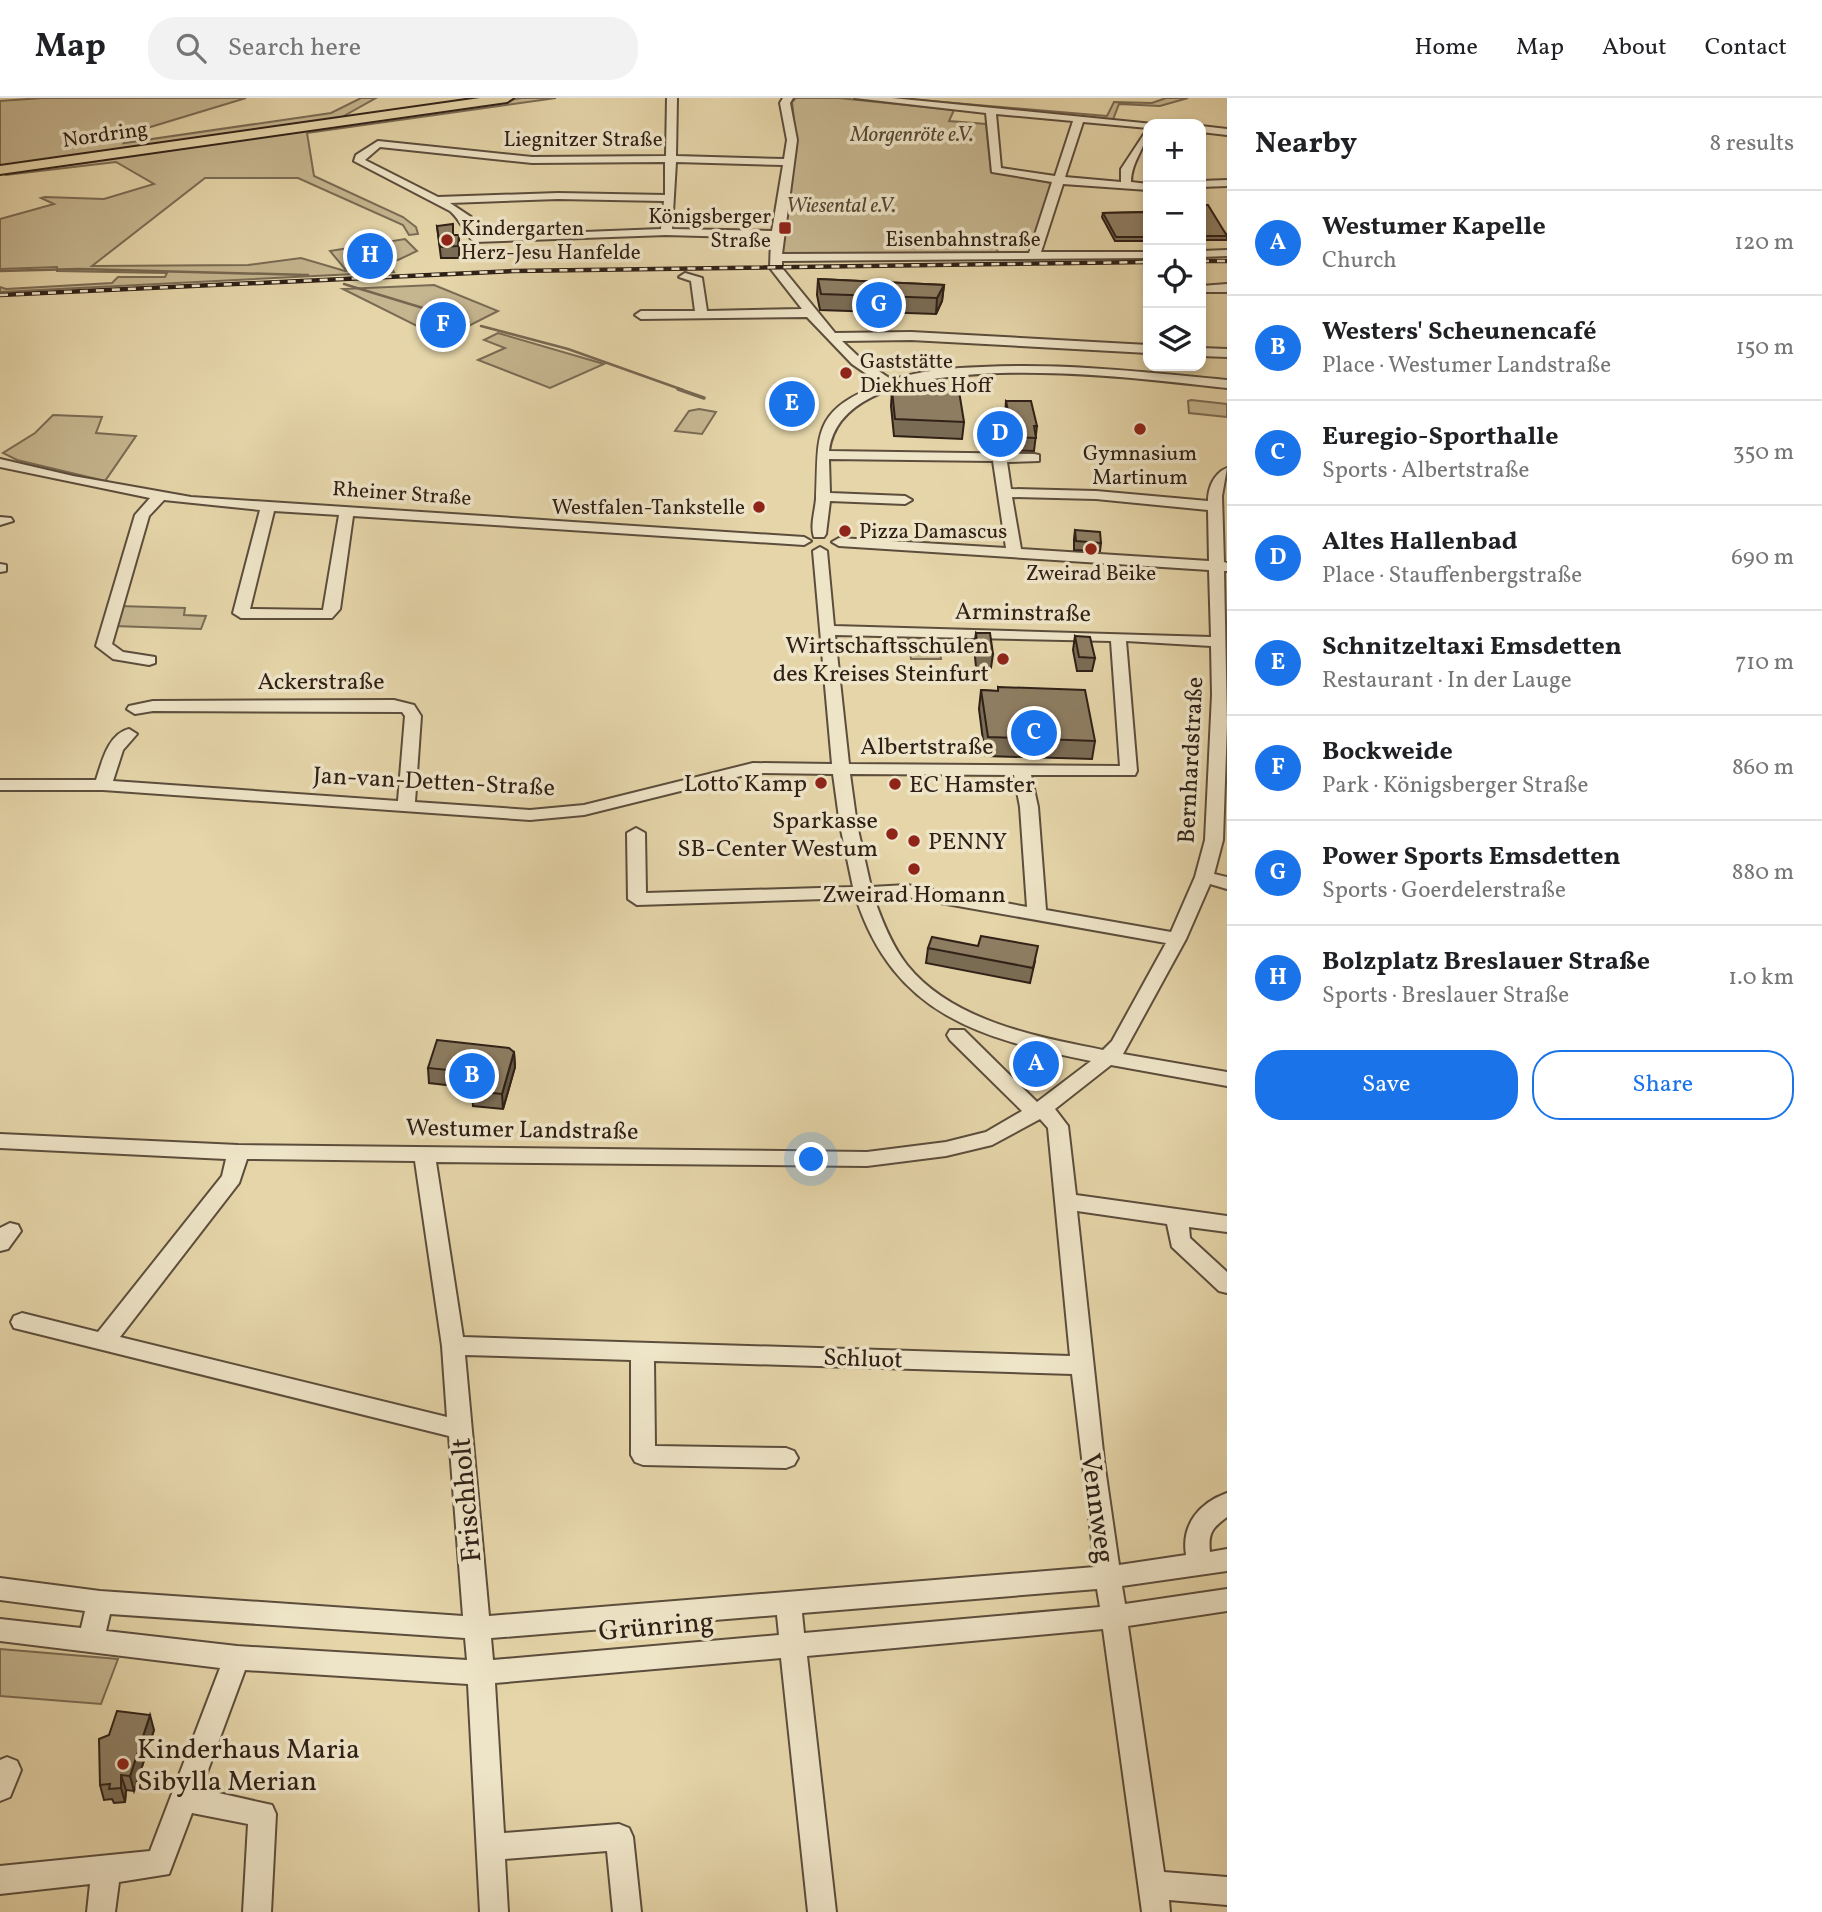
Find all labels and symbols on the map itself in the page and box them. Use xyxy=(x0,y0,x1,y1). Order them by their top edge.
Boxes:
street label: Nordring xyxy=(61,115,150,156)
park label: Morgenröte e.V. xyxy=(849,121,974,150)
street label: Liegnitzer Straße xyxy=(503,126,663,155)
park label: Wiesental e.V. xyxy=(786,192,896,221)
place label: Königsberger Straße xyxy=(648,203,771,256)
place label: Kindergarten Herz-Jesu Hanfelde xyxy=(461,215,641,268)
marker: Königsberger Straße xyxy=(777,220,793,236)
street label: Eisenbahnstraße xyxy=(885,226,1041,255)
pin: H xyxy=(347,230,393,282)
marker: Kindergarten Herz-Jesu Hanfelde xyxy=(439,232,455,248)
pin: G xyxy=(856,279,902,331)
pin: F xyxy=(420,299,466,351)
place label: Gaststätte Diekhues Hoff xyxy=(860,348,994,401)
marker: Gaststätte Diekhues Hoff xyxy=(838,365,854,381)
pin: E xyxy=(769,378,815,430)
pin: D xyxy=(977,408,1023,460)
marker: Gymnasium Martinum xyxy=(1132,421,1148,437)
place label: Gymnasium Martinum xyxy=(1083,440,1197,493)
street label: Rheiner Straße xyxy=(331,475,472,514)
place label: Westfalen-Tankstelle xyxy=(552,494,745,523)
marker: Westfalen-Tankstelle xyxy=(751,499,767,515)
place label: Pizza Damascus xyxy=(859,518,1007,547)
marker: Pizza Damascus xyxy=(837,523,853,539)
marker: Zweirad Beike xyxy=(1083,541,1099,557)
place label: Zweirad Beike xyxy=(1026,560,1156,589)
street label: Arminstraße xyxy=(955,596,1091,632)
place label: Wirtschaftsschulen des Kreises Steinfurt xyxy=(773,630,989,692)
marker: Wirtschaftsschulen des Kreises Steinfurt xyxy=(995,651,1011,667)
street label: Ackerstraße xyxy=(257,666,385,700)
street label: Bernhardstraße xyxy=(1171,676,1213,844)
pin: C xyxy=(1011,707,1057,759)
street label: Albertstraße xyxy=(860,731,994,765)
street label: Jan-van-Detten-Straße xyxy=(312,760,556,806)
place label: Lotto Kamp xyxy=(684,768,807,802)
place label: EC Hamster xyxy=(909,769,1035,803)
marker: Lotto Kamp xyxy=(813,775,829,791)
marker: EC Hamster xyxy=(887,776,903,792)
place label: Sparkasse SB-Center Westum xyxy=(677,805,878,867)
marker: Sparkasse SB-Center Westum xyxy=(884,826,900,842)
place label: PENNY xyxy=(928,826,1007,860)
marker: PENNY xyxy=(906,833,922,849)
marker: Zweirad Homann xyxy=(906,861,922,877)
place label: Zweirad Homann xyxy=(822,879,1006,913)
pin: A xyxy=(1013,1038,1059,1090)
pin: B xyxy=(449,1050,495,1102)
street label: Westumer Landstraße xyxy=(405,1112,639,1150)
your location xyxy=(794,1142,828,1176)
street label: Schluot xyxy=(823,1342,903,1378)
street label: Frischholt xyxy=(443,1436,492,1564)
street label: Vennweg xyxy=(1069,1451,1124,1566)
street label: Grünring xyxy=(597,1603,716,1652)
place label: Kinderhaus Maria Sibylla Merian xyxy=(137,1731,360,1802)
marker: Kinderhaus Maria Sibylla Merian xyxy=(115,1756,131,1772)

